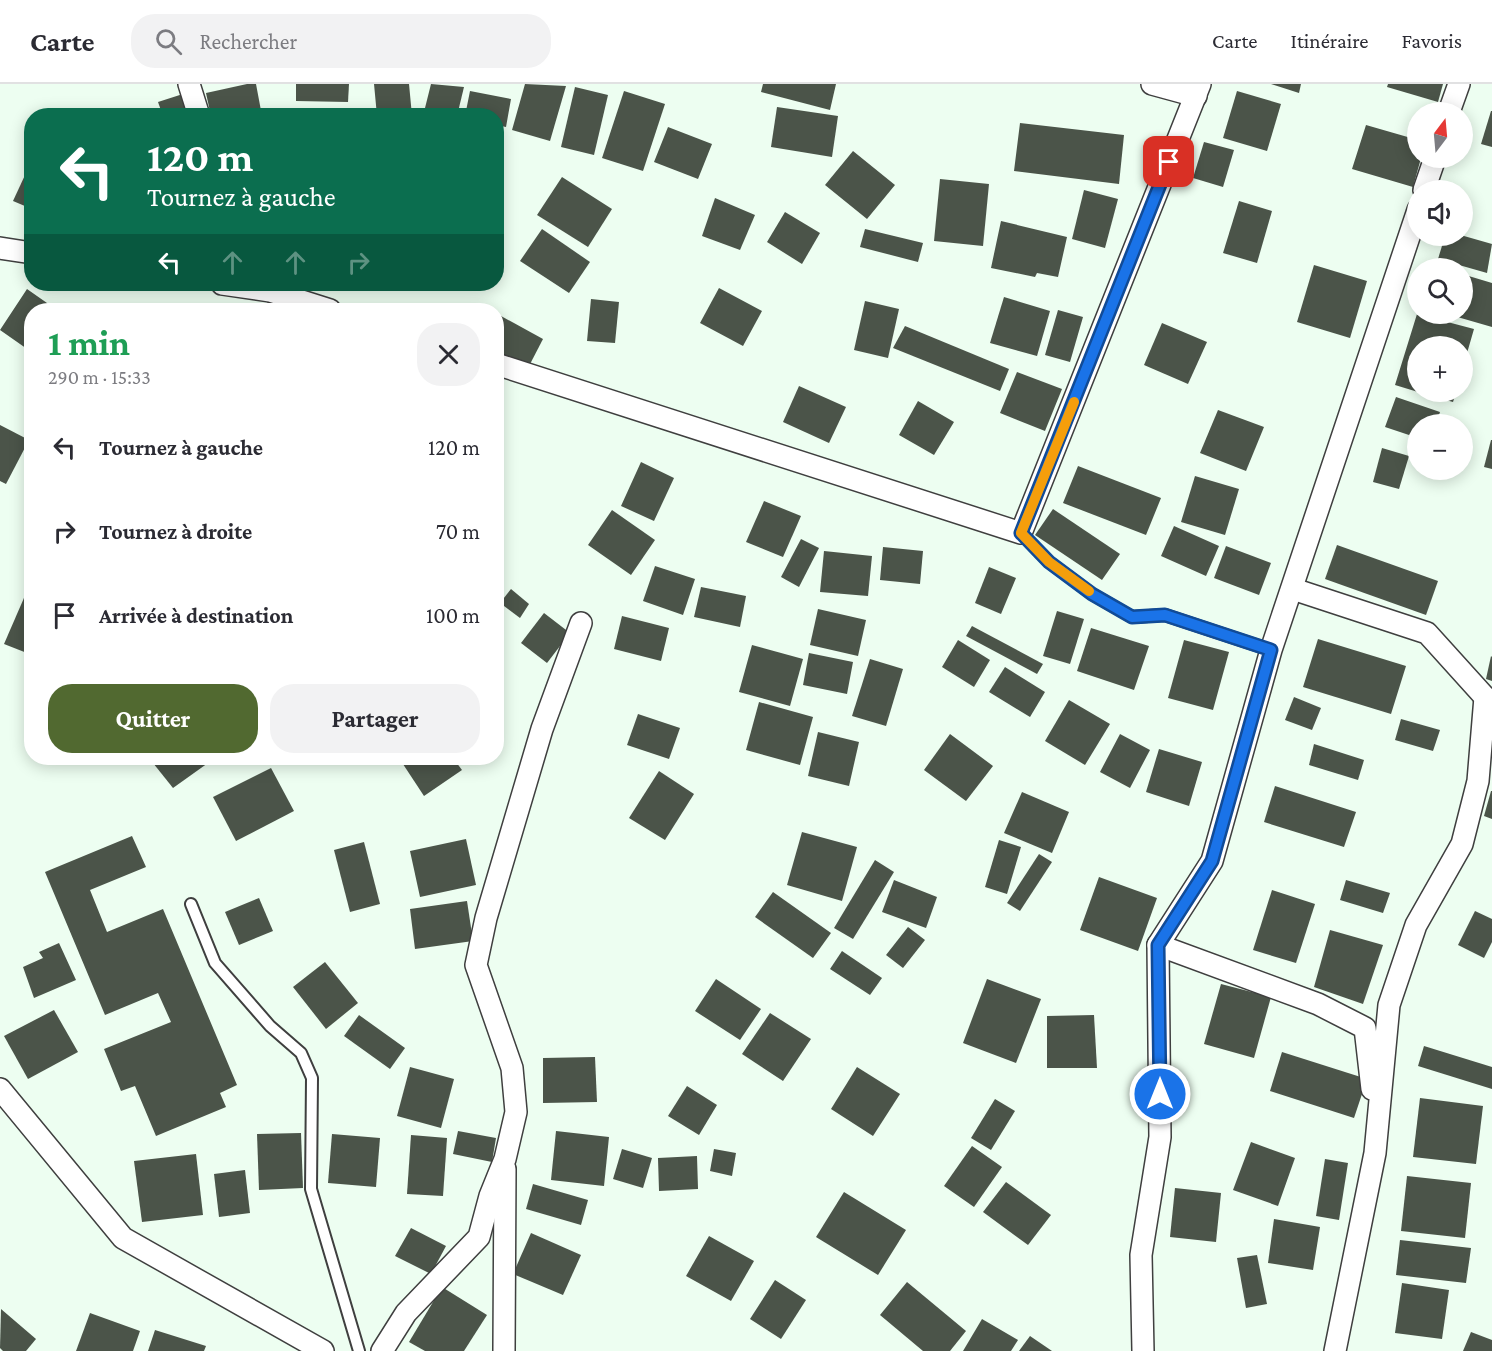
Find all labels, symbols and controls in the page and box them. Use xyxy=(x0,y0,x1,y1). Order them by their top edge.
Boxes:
search box xyxy=(131,14,551,68)
icon: search xyxy=(152,25,185,58)
text: Carte xyxy=(30,26,95,57)
text: Rechercher xyxy=(200,29,297,54)
text: Carte xyxy=(1212,29,1258,53)
text: Itinéraire xyxy=(1291,29,1368,53)
text: Favoris xyxy=(1401,29,1462,53)
north arrow xyxy=(1407,102,1473,168)
map controls xyxy=(1407,102,1473,480)
icon: left xyxy=(48,132,126,210)
text: 120 m xyxy=(147,133,253,180)
pin xyxy=(1143,136,1194,187)
icon: arrive xyxy=(1152,145,1185,178)
button: sound xyxy=(1407,180,1473,246)
text: Tournez à gauche xyxy=(147,182,336,212)
icon: left xyxy=(153,246,186,279)
icon: ahead xyxy=(216,246,249,279)
icon: ahead xyxy=(279,246,312,279)
icon: right xyxy=(342,246,375,279)
button: search xyxy=(1407,258,1473,324)
text: 1 min xyxy=(48,323,130,363)
button: close xyxy=(417,323,480,386)
button: + xyxy=(1407,336,1473,402)
text: 290 m · 15:33 xyxy=(48,366,151,388)
button: − xyxy=(1407,414,1473,480)
icon: left xyxy=(48,431,81,464)
text: Tournez à gauche xyxy=(99,435,263,460)
text: 120 m xyxy=(428,435,480,460)
icon: right xyxy=(48,515,81,548)
text: Tournez à droite xyxy=(99,519,252,544)
text: 70 m xyxy=(436,519,480,544)
icon: arrive xyxy=(48,599,81,632)
text: Arrivée à destination xyxy=(99,603,293,628)
text: 100 m xyxy=(426,603,480,628)
button: Quitter xyxy=(48,684,258,753)
button: Partager xyxy=(270,684,480,753)
position arrow xyxy=(1128,1062,1192,1126)

